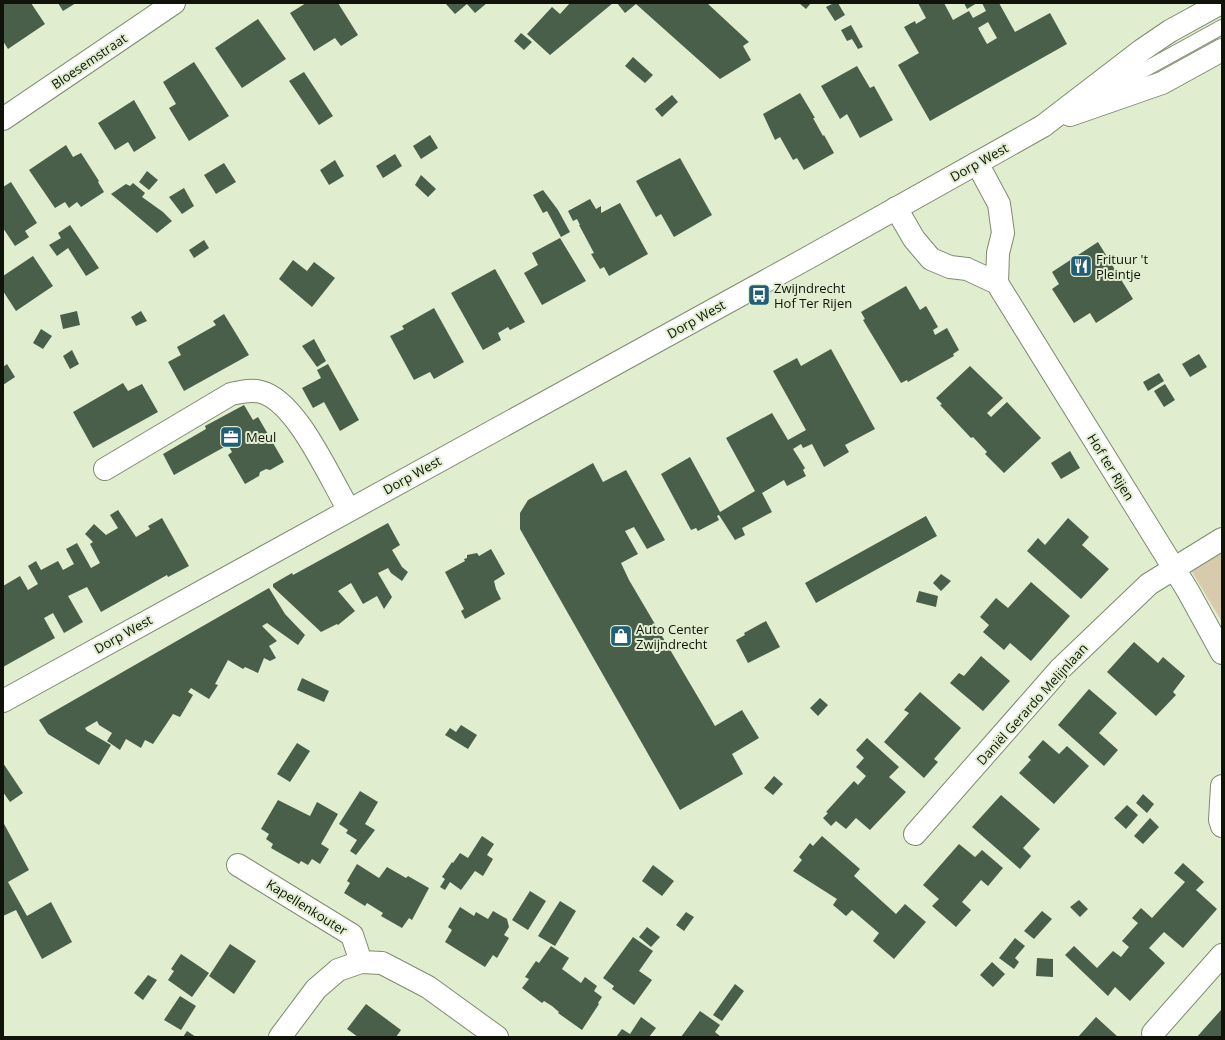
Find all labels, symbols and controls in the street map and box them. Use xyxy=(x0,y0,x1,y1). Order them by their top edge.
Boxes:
street label: Bloesemstraat xyxy=(48,29,131,93)
street label: Dorp West xyxy=(947,138,1012,185)
place label: Frituur 't Pleintje xyxy=(1096,250,1148,283)
restaurant icon: Frituur 't Pleintje xyxy=(1068,253,1094,279)
place label: Zwijndrecht Hof Ter Rijen xyxy=(774,279,852,312)
bus stop icon: Zwijndrecht Hof Ter Rijen xyxy=(746,282,772,308)
street label: Dorp West xyxy=(664,295,729,342)
office icon: Meul xyxy=(218,424,244,450)
place label: Meul xyxy=(246,428,276,446)
street label: Hof ter Rijen xyxy=(1083,430,1139,504)
street label: Dorp West xyxy=(380,451,445,498)
street label: Dorp West xyxy=(91,610,156,657)
place label: Auto Center Zwijndrecht xyxy=(636,620,709,653)
shop icon: Auto Center Zwijndrecht xyxy=(608,623,634,649)
street label: Daniël Gerardo Melijnlaan xyxy=(972,639,1092,769)
street label: Kapellenkouter xyxy=(263,875,351,939)

